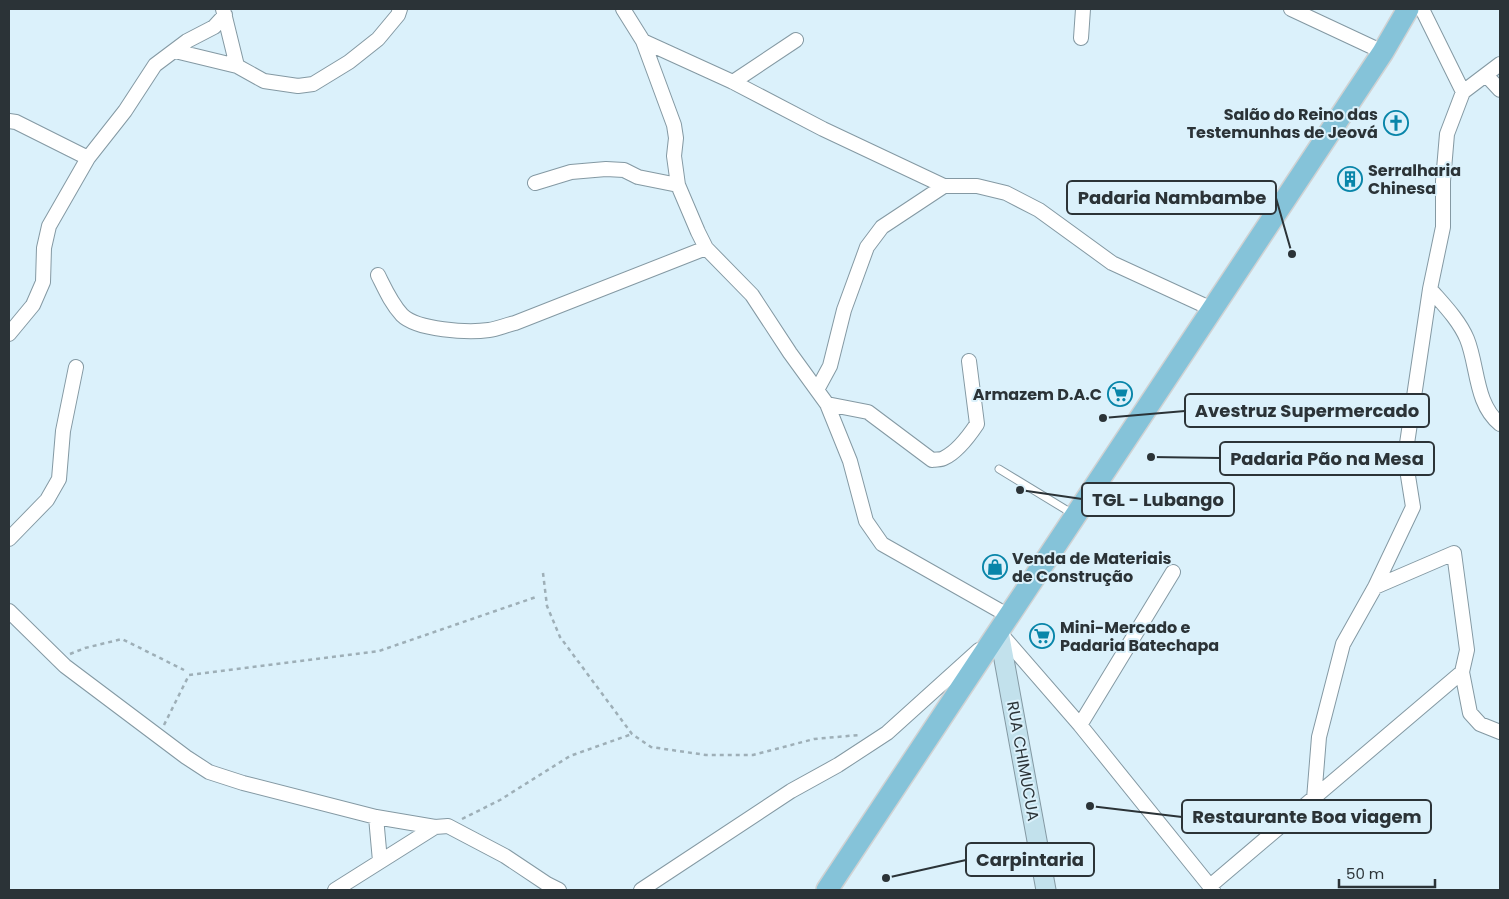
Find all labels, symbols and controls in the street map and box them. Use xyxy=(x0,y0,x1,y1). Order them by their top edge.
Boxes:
place label: Salão do Reino das Testemunhas de Jeová xyxy=(1187,103,1378,144)
church icon: Salão do Reino das Testemunhas de Jeová xyxy=(1383,110,1409,136)
place label: Serralharia Chinesa xyxy=(1368,159,1461,200)
building icon: Serralharia Chinesa xyxy=(1337,166,1363,192)
callout: Padaria Nambambe xyxy=(1067,181,1276,214)
text: Padaria Nambambe xyxy=(1078,185,1266,210)
supermarket icon: Armazem D.A.C xyxy=(1107,381,1133,407)
place label: Armazem D.A.C xyxy=(973,383,1102,406)
callout: Avestruz Supermercado xyxy=(1185,394,1429,427)
text: Avestruz Supermercado xyxy=(1195,398,1419,423)
callout: Padaria Pão na Mesa xyxy=(1220,442,1434,475)
text: Padaria Pão na Mesa xyxy=(1230,446,1424,471)
callout: TGL - Lubango xyxy=(1082,483,1234,516)
text: TGL - Lubango xyxy=(1092,487,1224,512)
place label: Venda de Materiais de Construção xyxy=(1012,547,1172,588)
shop icon: Venda de Materiais de Construção xyxy=(982,554,1008,580)
place label: Mini-Mercado e Padaria Batechapa xyxy=(1060,616,1219,657)
supermarket icon: Mini-Mercado e Padaria Batechapa xyxy=(1029,623,1055,649)
street label: RUA CHIMUCUA xyxy=(1001,699,1045,823)
callout: Restaurante Boa viagem xyxy=(1182,800,1431,833)
text: Restaurante Boa viagem xyxy=(1192,804,1422,829)
callout: Carpintaria xyxy=(966,843,1094,876)
text: Carpintaria xyxy=(976,847,1084,872)
scale bar xyxy=(1339,856,1435,888)
text: 50 m xyxy=(1346,863,1384,884)

